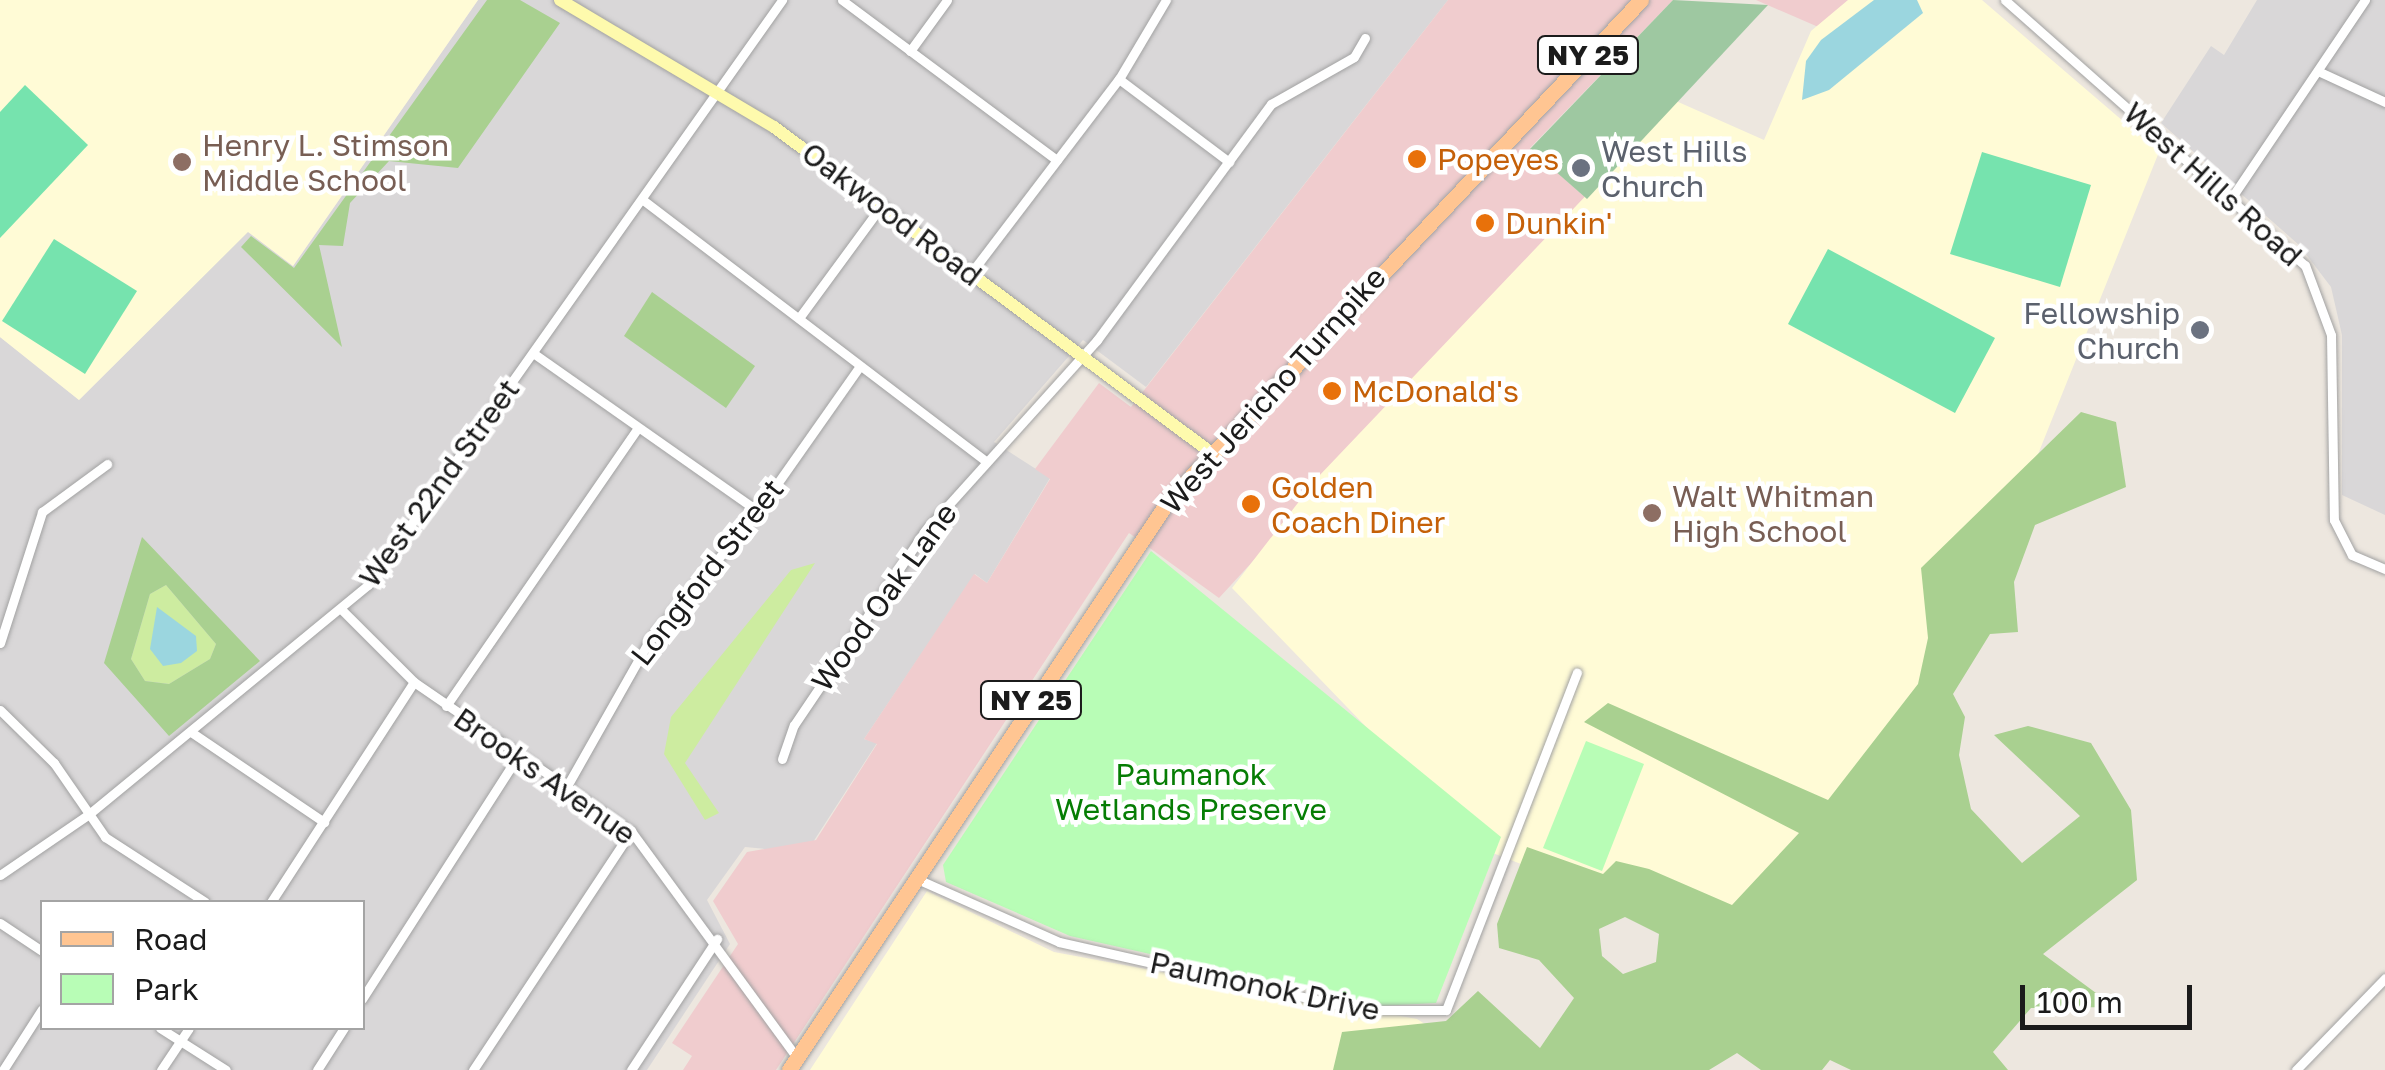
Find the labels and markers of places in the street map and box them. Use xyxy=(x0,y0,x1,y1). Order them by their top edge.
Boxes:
place label: Henry L. Stimson Middle School xyxy=(202,127,449,198)
place label: West Hills Church xyxy=(1601,133,1747,204)
place label: Popeyes xyxy=(1437,141,1559,177)
marker: Popeyes xyxy=(1406,148,1428,170)
marker: Henry L. Stimson Middle School xyxy=(171,151,193,173)
marker: West Hills Church xyxy=(1570,157,1592,179)
place label: Dunkin' xyxy=(1505,205,1612,241)
marker: Dunkin' xyxy=(1474,212,1496,234)
place label: Fellowship Church xyxy=(2023,295,2180,366)
marker: Fellowship Church xyxy=(2189,319,2211,341)
place label: McDonald's xyxy=(1352,373,1519,409)
marker: McDonald's xyxy=(1321,380,1343,402)
place label: Golden Coach Diner xyxy=(1271,469,1445,540)
place label: Walt Whitman High School xyxy=(1672,478,1874,548)
marker: Golden Coach Diner xyxy=(1240,493,1262,515)
marker: Walt Whitman High School xyxy=(1641,502,1663,524)

